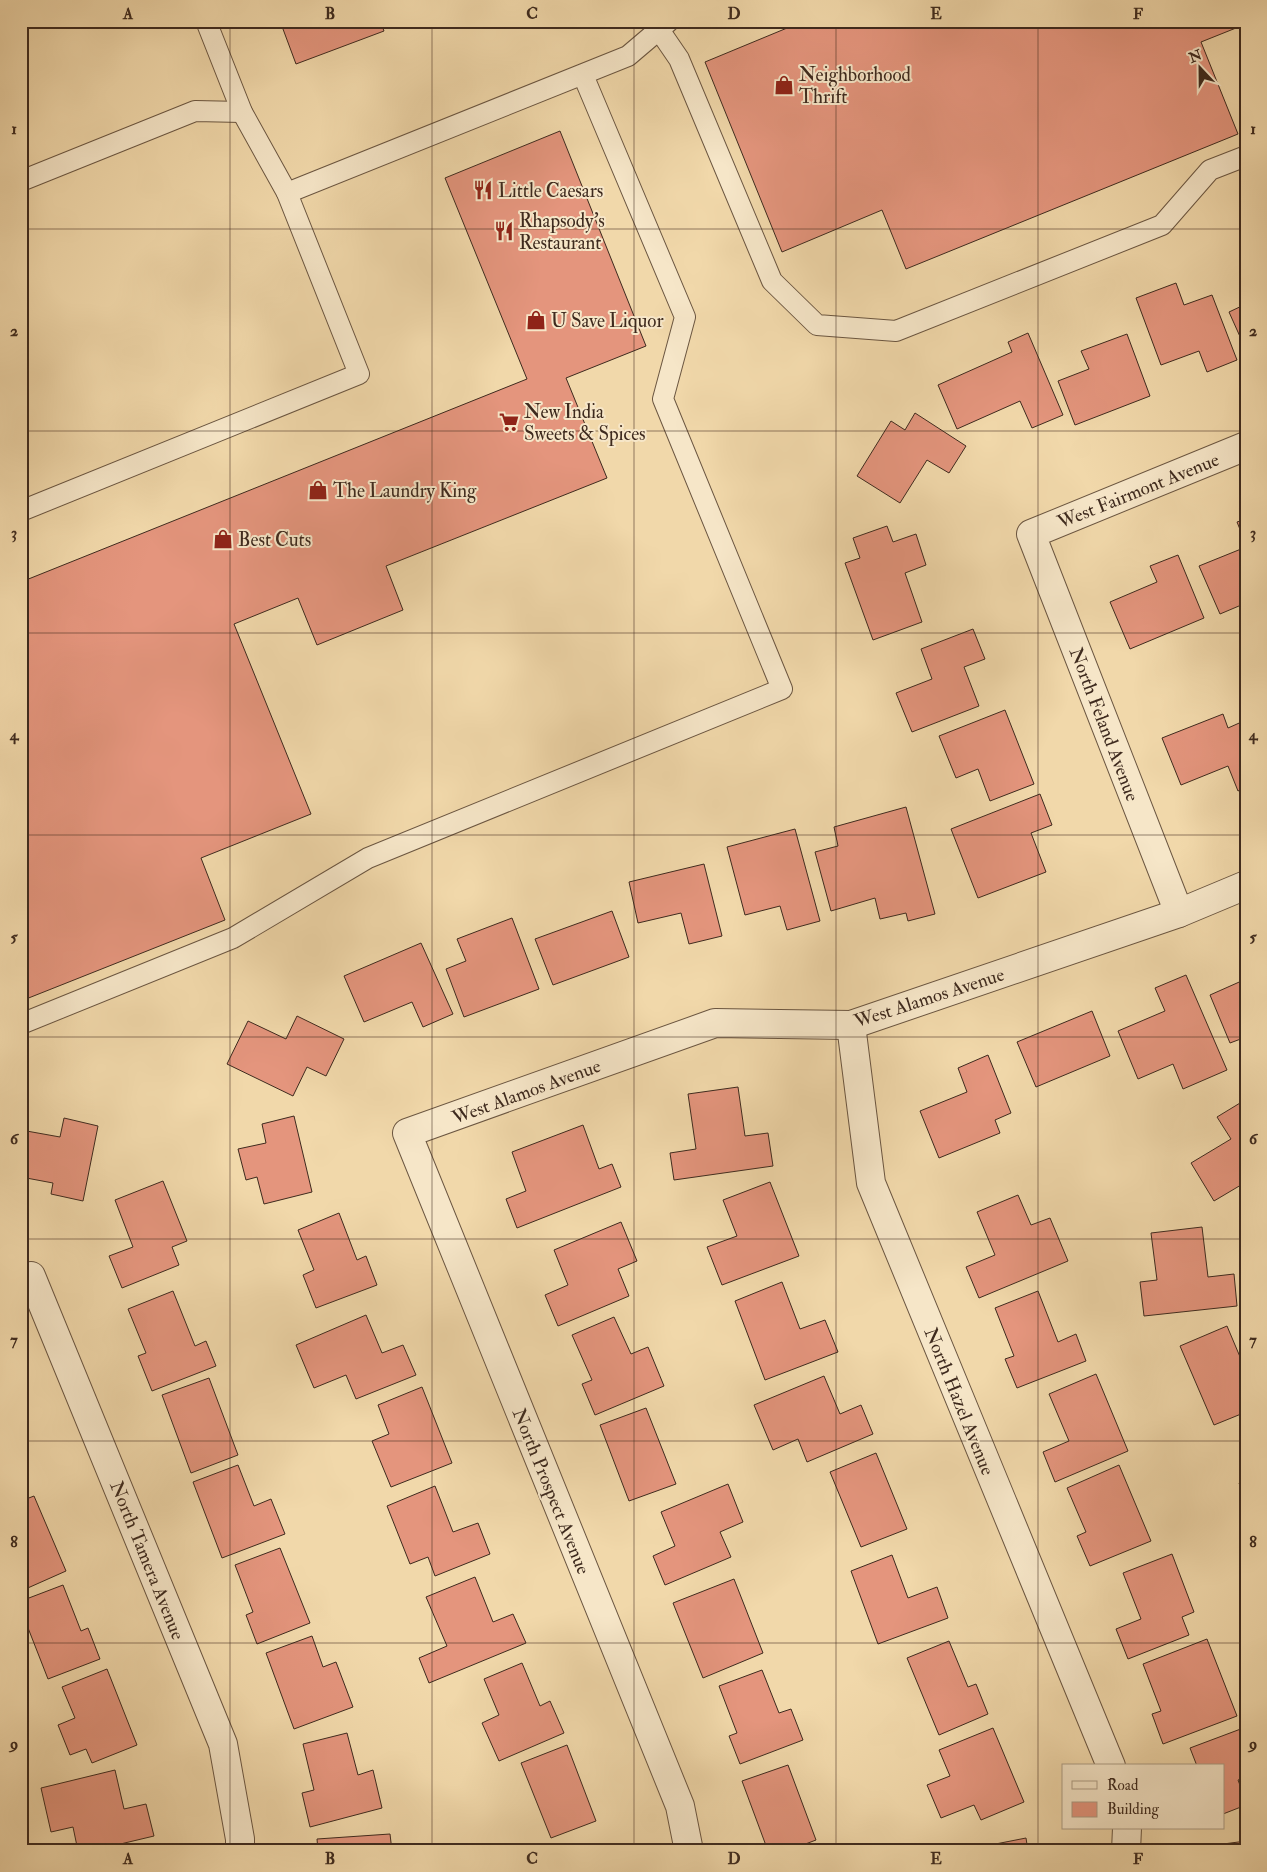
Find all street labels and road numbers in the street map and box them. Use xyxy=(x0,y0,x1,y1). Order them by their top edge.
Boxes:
street label: West Fairmont Avenue xyxy=(1053,448,1223,535)
street label: North Feland Avenue xyxy=(1064,644,1145,805)
street label: West Alamos Avenue xyxy=(850,962,1007,1034)
street label: West Alamos Avenue xyxy=(448,1054,604,1130)
street label: North Hazel Avenue xyxy=(918,1324,1000,1479)
street label: North Prospect Avenue xyxy=(506,1405,595,1578)
street label: North Tamera Avenue xyxy=(104,1477,190,1643)

